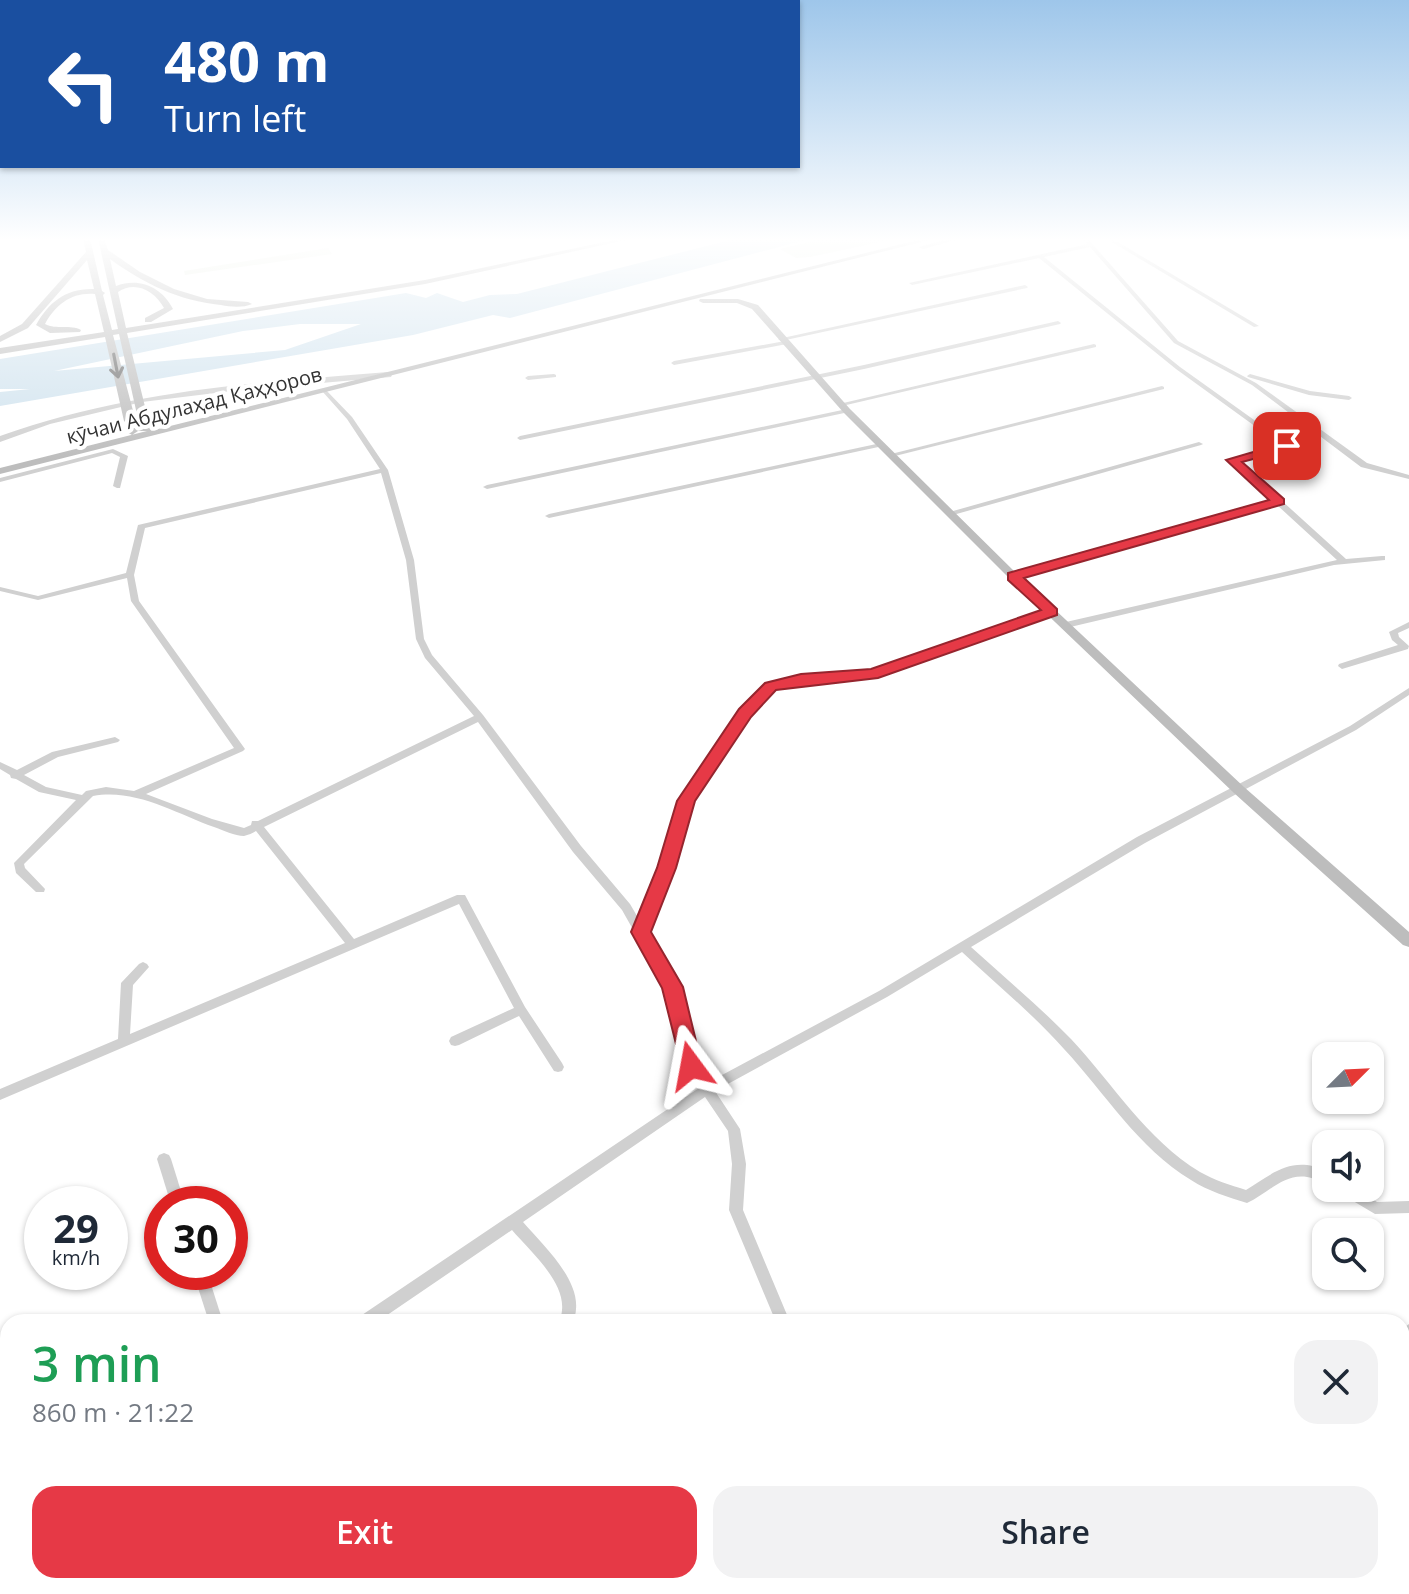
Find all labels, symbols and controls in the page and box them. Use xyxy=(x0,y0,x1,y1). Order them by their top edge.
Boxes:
text: 480 m xyxy=(164,22,330,98)
icon: left xyxy=(32,32,136,136)
text: Turn left xyxy=(164,94,306,143)
one-way arrow xyxy=(110,353,125,378)
street label: кӯчаи Абдулаҳад Қаҳҳоров xyxy=(63,360,325,450)
pin xyxy=(1253,412,1321,480)
icon: arrive xyxy=(1265,424,1309,468)
position arrow xyxy=(649,1024,733,1108)
north arrow xyxy=(1312,1042,1384,1114)
map controls xyxy=(1312,1042,1384,1290)
button: sound xyxy=(1312,1130,1384,1202)
speed limit sign: 30 xyxy=(144,1186,248,1290)
text: 29 xyxy=(53,1200,99,1255)
button: search xyxy=(1312,1218,1384,1290)
text: km/h xyxy=(52,1244,100,1271)
text: 3 min xyxy=(32,1331,162,1396)
button: close xyxy=(1294,1340,1378,1424)
text: 860 m · 21:22 xyxy=(32,1394,194,1430)
button: Exit xyxy=(32,1486,697,1578)
button: Share xyxy=(713,1486,1378,1578)

